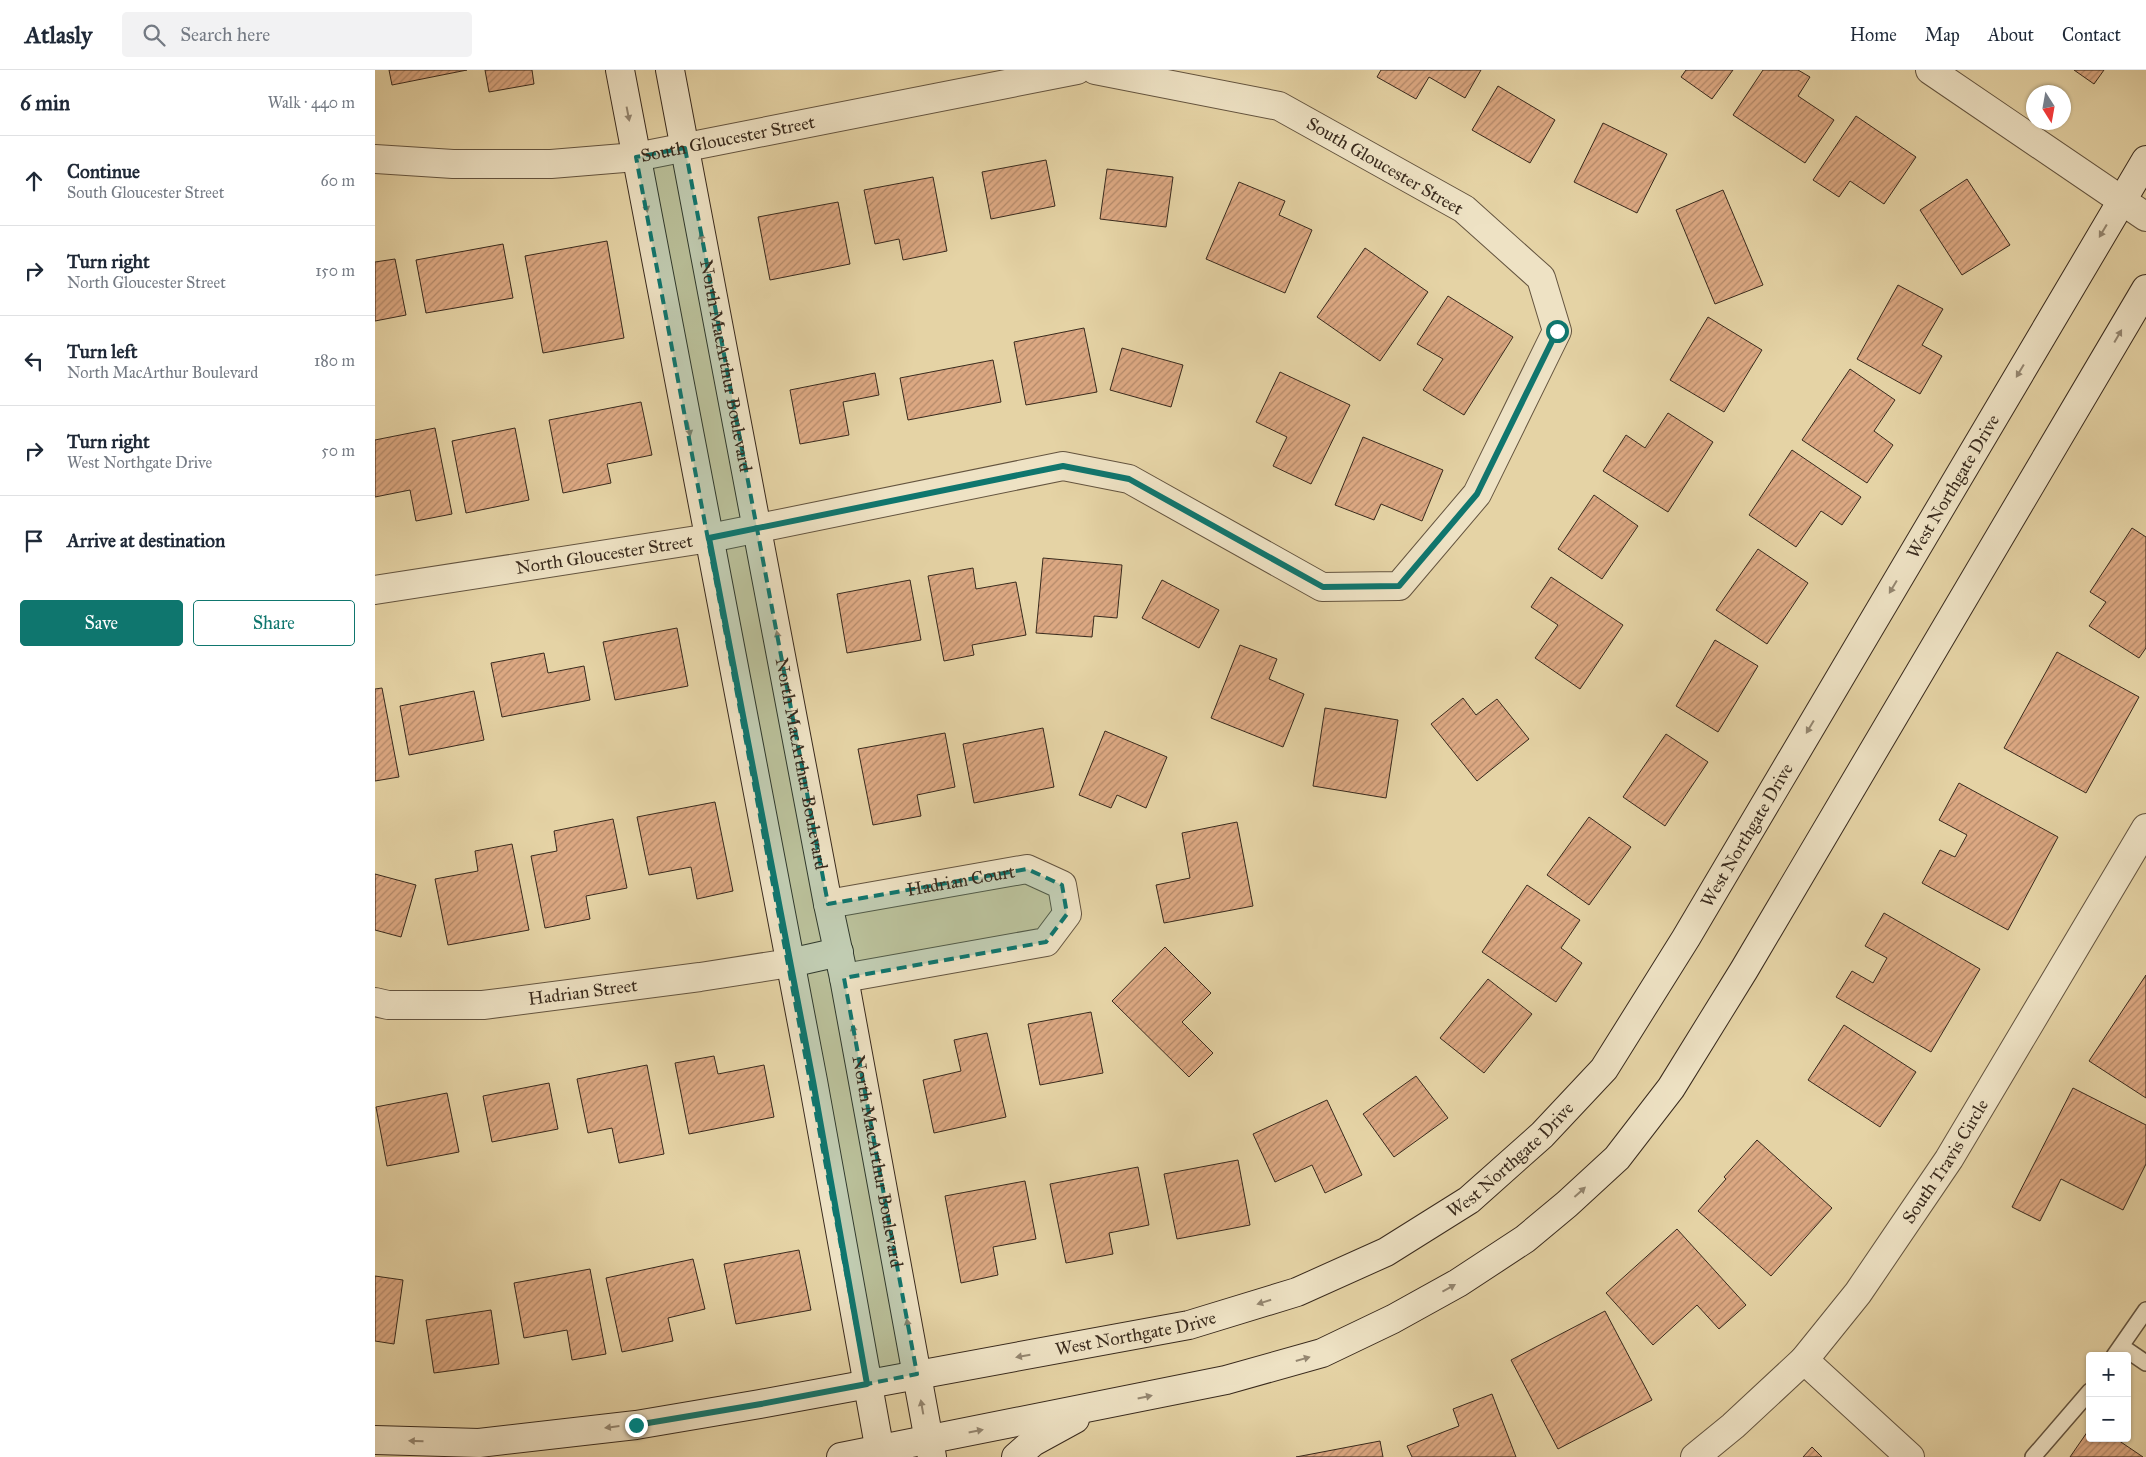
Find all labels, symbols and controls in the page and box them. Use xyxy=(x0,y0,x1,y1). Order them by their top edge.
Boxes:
search box xyxy=(122,12,472,57)
text: Atlasly xyxy=(25,20,92,50)
icon: search xyxy=(140,21,168,49)
text: Search here xyxy=(180,23,270,46)
text: Home xyxy=(1850,24,1897,46)
text: Map xyxy=(1925,24,1960,46)
text: About xyxy=(1988,24,2034,46)
text: Contact xyxy=(2062,24,2121,46)
north arrow xyxy=(2026,85,2071,130)
text: 6 min xyxy=(20,90,70,116)
text: Walk · 440 m xyxy=(268,93,355,112)
one-way arrow xyxy=(625,106,633,122)
street label: South Gloucester Street xyxy=(639,111,817,167)
street label: South Gloucester Street xyxy=(1303,112,1468,220)
text: Continue xyxy=(67,160,140,183)
icon: ahead xyxy=(20,167,48,195)
text: 60 m xyxy=(321,171,355,190)
text: South Gloucester Street xyxy=(67,183,224,202)
one-way arrow xyxy=(642,197,650,213)
one-way arrow xyxy=(2098,225,2107,238)
one-way arrow xyxy=(698,232,706,248)
text: Turn right xyxy=(67,250,150,273)
icon: right xyxy=(20,257,48,285)
street label: North MacArthur Boulevard xyxy=(695,258,757,474)
text: 150 m xyxy=(315,261,355,280)
text: North Gloucester Street xyxy=(67,273,226,292)
route start xyxy=(1546,320,1569,343)
one-way arrow xyxy=(2114,330,2123,343)
text: Turn left xyxy=(67,340,137,363)
icon: left xyxy=(20,347,48,375)
text: 180 m xyxy=(314,351,355,370)
text: North MacArthur Boulevard xyxy=(67,363,258,382)
one-way arrow xyxy=(2016,365,2025,378)
street label: West Northgate Drive xyxy=(1902,410,2004,562)
one-way arrow xyxy=(685,421,693,437)
text: Turn right xyxy=(67,430,150,453)
icon: right xyxy=(20,437,48,465)
text: 50 m xyxy=(321,441,355,460)
text: West Northgate Drive xyxy=(67,453,212,472)
icon: arrive xyxy=(20,527,48,555)
text: Arrive at destination xyxy=(67,529,225,552)
street label: North Gloucester Street xyxy=(514,530,695,579)
one-way arrow xyxy=(1889,580,1898,593)
button: Save xyxy=(20,600,183,646)
button: Share xyxy=(193,600,355,646)
one-way arrow xyxy=(773,629,781,645)
street label: North MacArthur Boulevard xyxy=(771,656,832,872)
one-way arrow xyxy=(1806,720,1815,733)
street label: West Northgate Drive xyxy=(1696,759,1798,911)
street label: Hadrian Court xyxy=(905,860,1017,901)
street label: Hadrian Street xyxy=(527,974,639,1010)
one-way arrow xyxy=(849,1023,857,1039)
street label: North MacArthur Boulevard xyxy=(847,1053,908,1269)
street label: South Travis Circle xyxy=(1897,1095,1993,1228)
street label: West Northgate Drive xyxy=(1443,1097,1578,1222)
one-way arrow xyxy=(1573,1187,1586,1198)
one-way arrow xyxy=(1441,1284,1456,1292)
one-way arrow xyxy=(1257,1298,1272,1306)
street label: West Northgate Drive xyxy=(1054,1306,1219,1360)
one-way arrow xyxy=(903,1318,911,1334)
one-way arrow xyxy=(1015,1352,1031,1360)
map controls xyxy=(2086,1352,2131,1442)
button: + xyxy=(2086,1352,2131,1397)
one-way arrow xyxy=(1295,1354,1310,1362)
one-way arrow xyxy=(1137,1392,1153,1400)
button: − xyxy=(2086,1397,2131,1442)
one-way arrow xyxy=(918,1399,926,1415)
route end xyxy=(625,1414,648,1437)
one-way arrow xyxy=(604,1424,620,1432)
one-way arrow xyxy=(968,1426,984,1434)
one-way arrow xyxy=(407,1437,423,1445)

